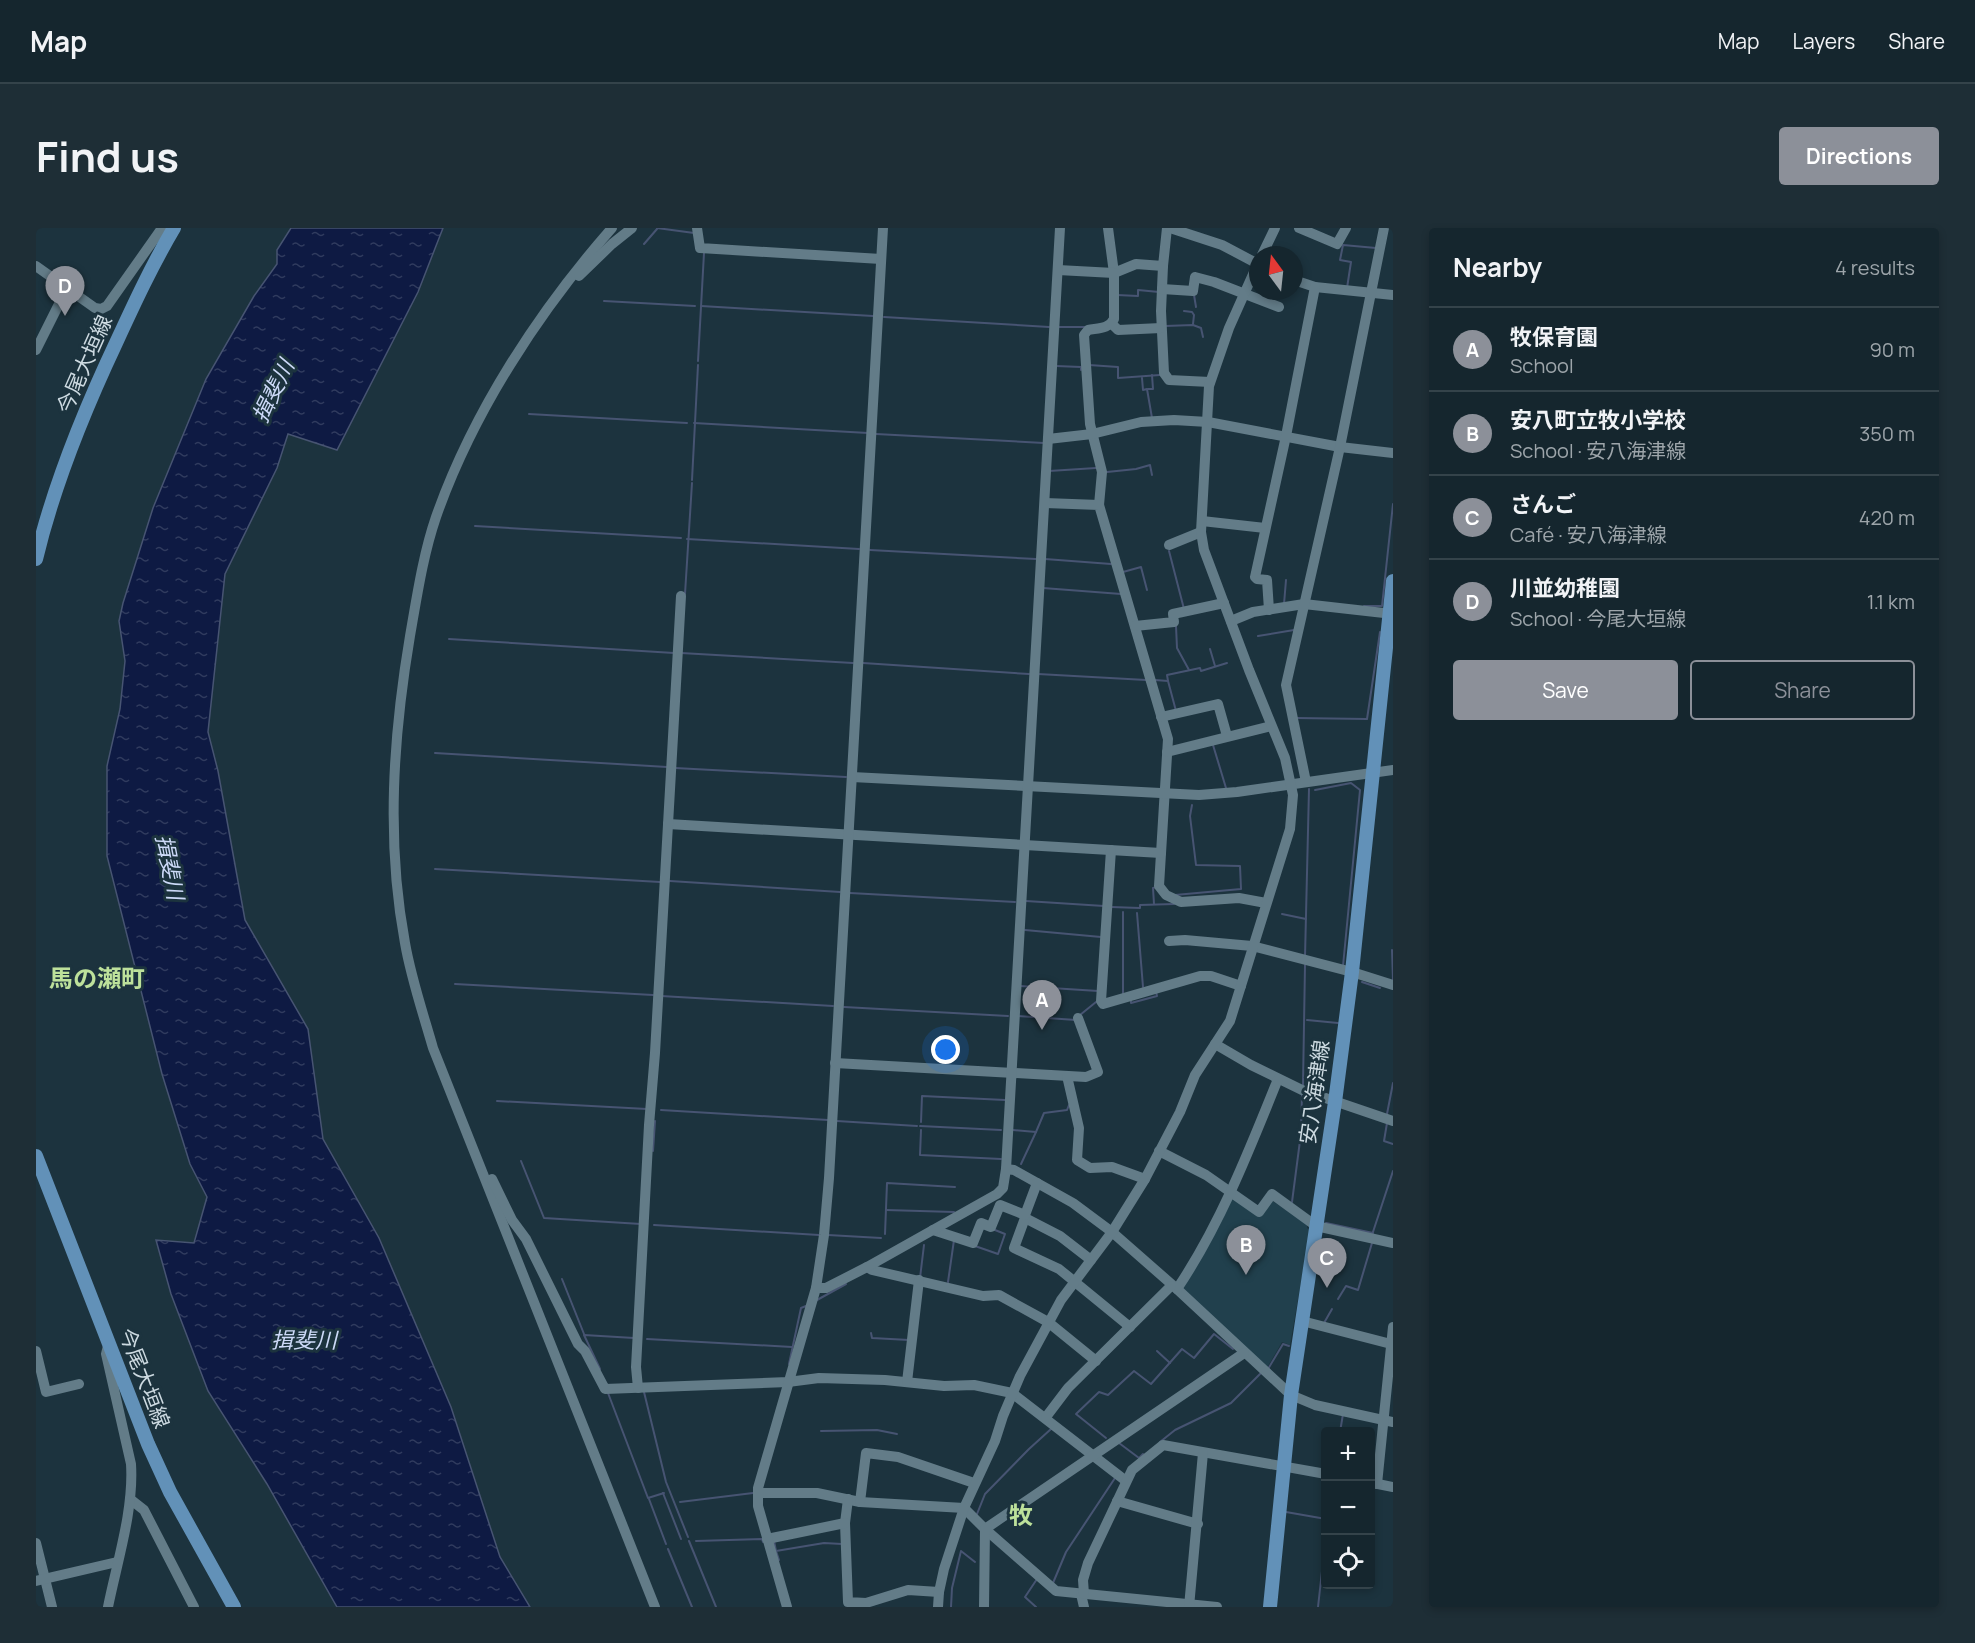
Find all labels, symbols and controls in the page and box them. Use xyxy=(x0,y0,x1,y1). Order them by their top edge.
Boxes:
text: Map xyxy=(30,22,87,60)
text: Map xyxy=(1718,27,1759,55)
text: Layers xyxy=(1792,27,1855,55)
text: Share xyxy=(1888,27,1945,55)
text: Find us xyxy=(36,127,179,185)
button: Directions xyxy=(1779,127,1939,185)
north arrow xyxy=(1249,246,1303,300)
text: Nearby xyxy=(1453,249,1542,285)
text: 4 results xyxy=(1835,254,1915,281)
pin: D xyxy=(45,266,84,316)
street label: 今尾大垣線 xyxy=(50,310,118,418)
text: 牧保育園 xyxy=(1510,322,1598,352)
text: A xyxy=(1466,336,1479,363)
text: 90 m xyxy=(1869,336,1915,363)
text: School xyxy=(1510,352,1574,379)
water label: 揖斐川 xyxy=(245,353,302,427)
text: 安八町立牧小学校 xyxy=(1510,405,1686,435)
text: B xyxy=(1466,420,1479,447)
text: 350 m xyxy=(1859,420,1915,447)
text: School · 安八海津線 xyxy=(1510,437,1686,464)
text: さんご xyxy=(1510,489,1576,519)
text: C xyxy=(1465,504,1480,531)
text: 420 m xyxy=(1859,504,1915,531)
text: Café · 安八海津線 xyxy=(1510,521,1667,548)
text: 川並幼稚園 xyxy=(1510,573,1620,603)
text: D xyxy=(1465,588,1480,615)
text: 1.1 km xyxy=(1867,588,1915,615)
text: School · 今尾大垣線 xyxy=(1510,605,1686,632)
button: Save xyxy=(1453,660,1678,720)
button: Share xyxy=(1690,660,1915,720)
water label: 揖斐川 xyxy=(149,832,191,904)
district label: 馬の瀬町 xyxy=(49,961,145,994)
pin: A xyxy=(1022,980,1062,1030)
your location xyxy=(931,1035,960,1064)
street label: 安八海津線 xyxy=(1293,1038,1335,1146)
pin: B xyxy=(1226,1226,1266,1275)
pin: C xyxy=(1308,1238,1346,1288)
street label: 今尾大垣線 xyxy=(113,1324,177,1432)
water label: 揖斐川 xyxy=(271,1325,339,1355)
map controls xyxy=(1321,1427,1375,1589)
button: + xyxy=(1321,1427,1375,1481)
button: − xyxy=(1321,1481,1375,1535)
district label: 牧 xyxy=(1009,1498,1033,1531)
button: locate xyxy=(1321,1535,1375,1589)

